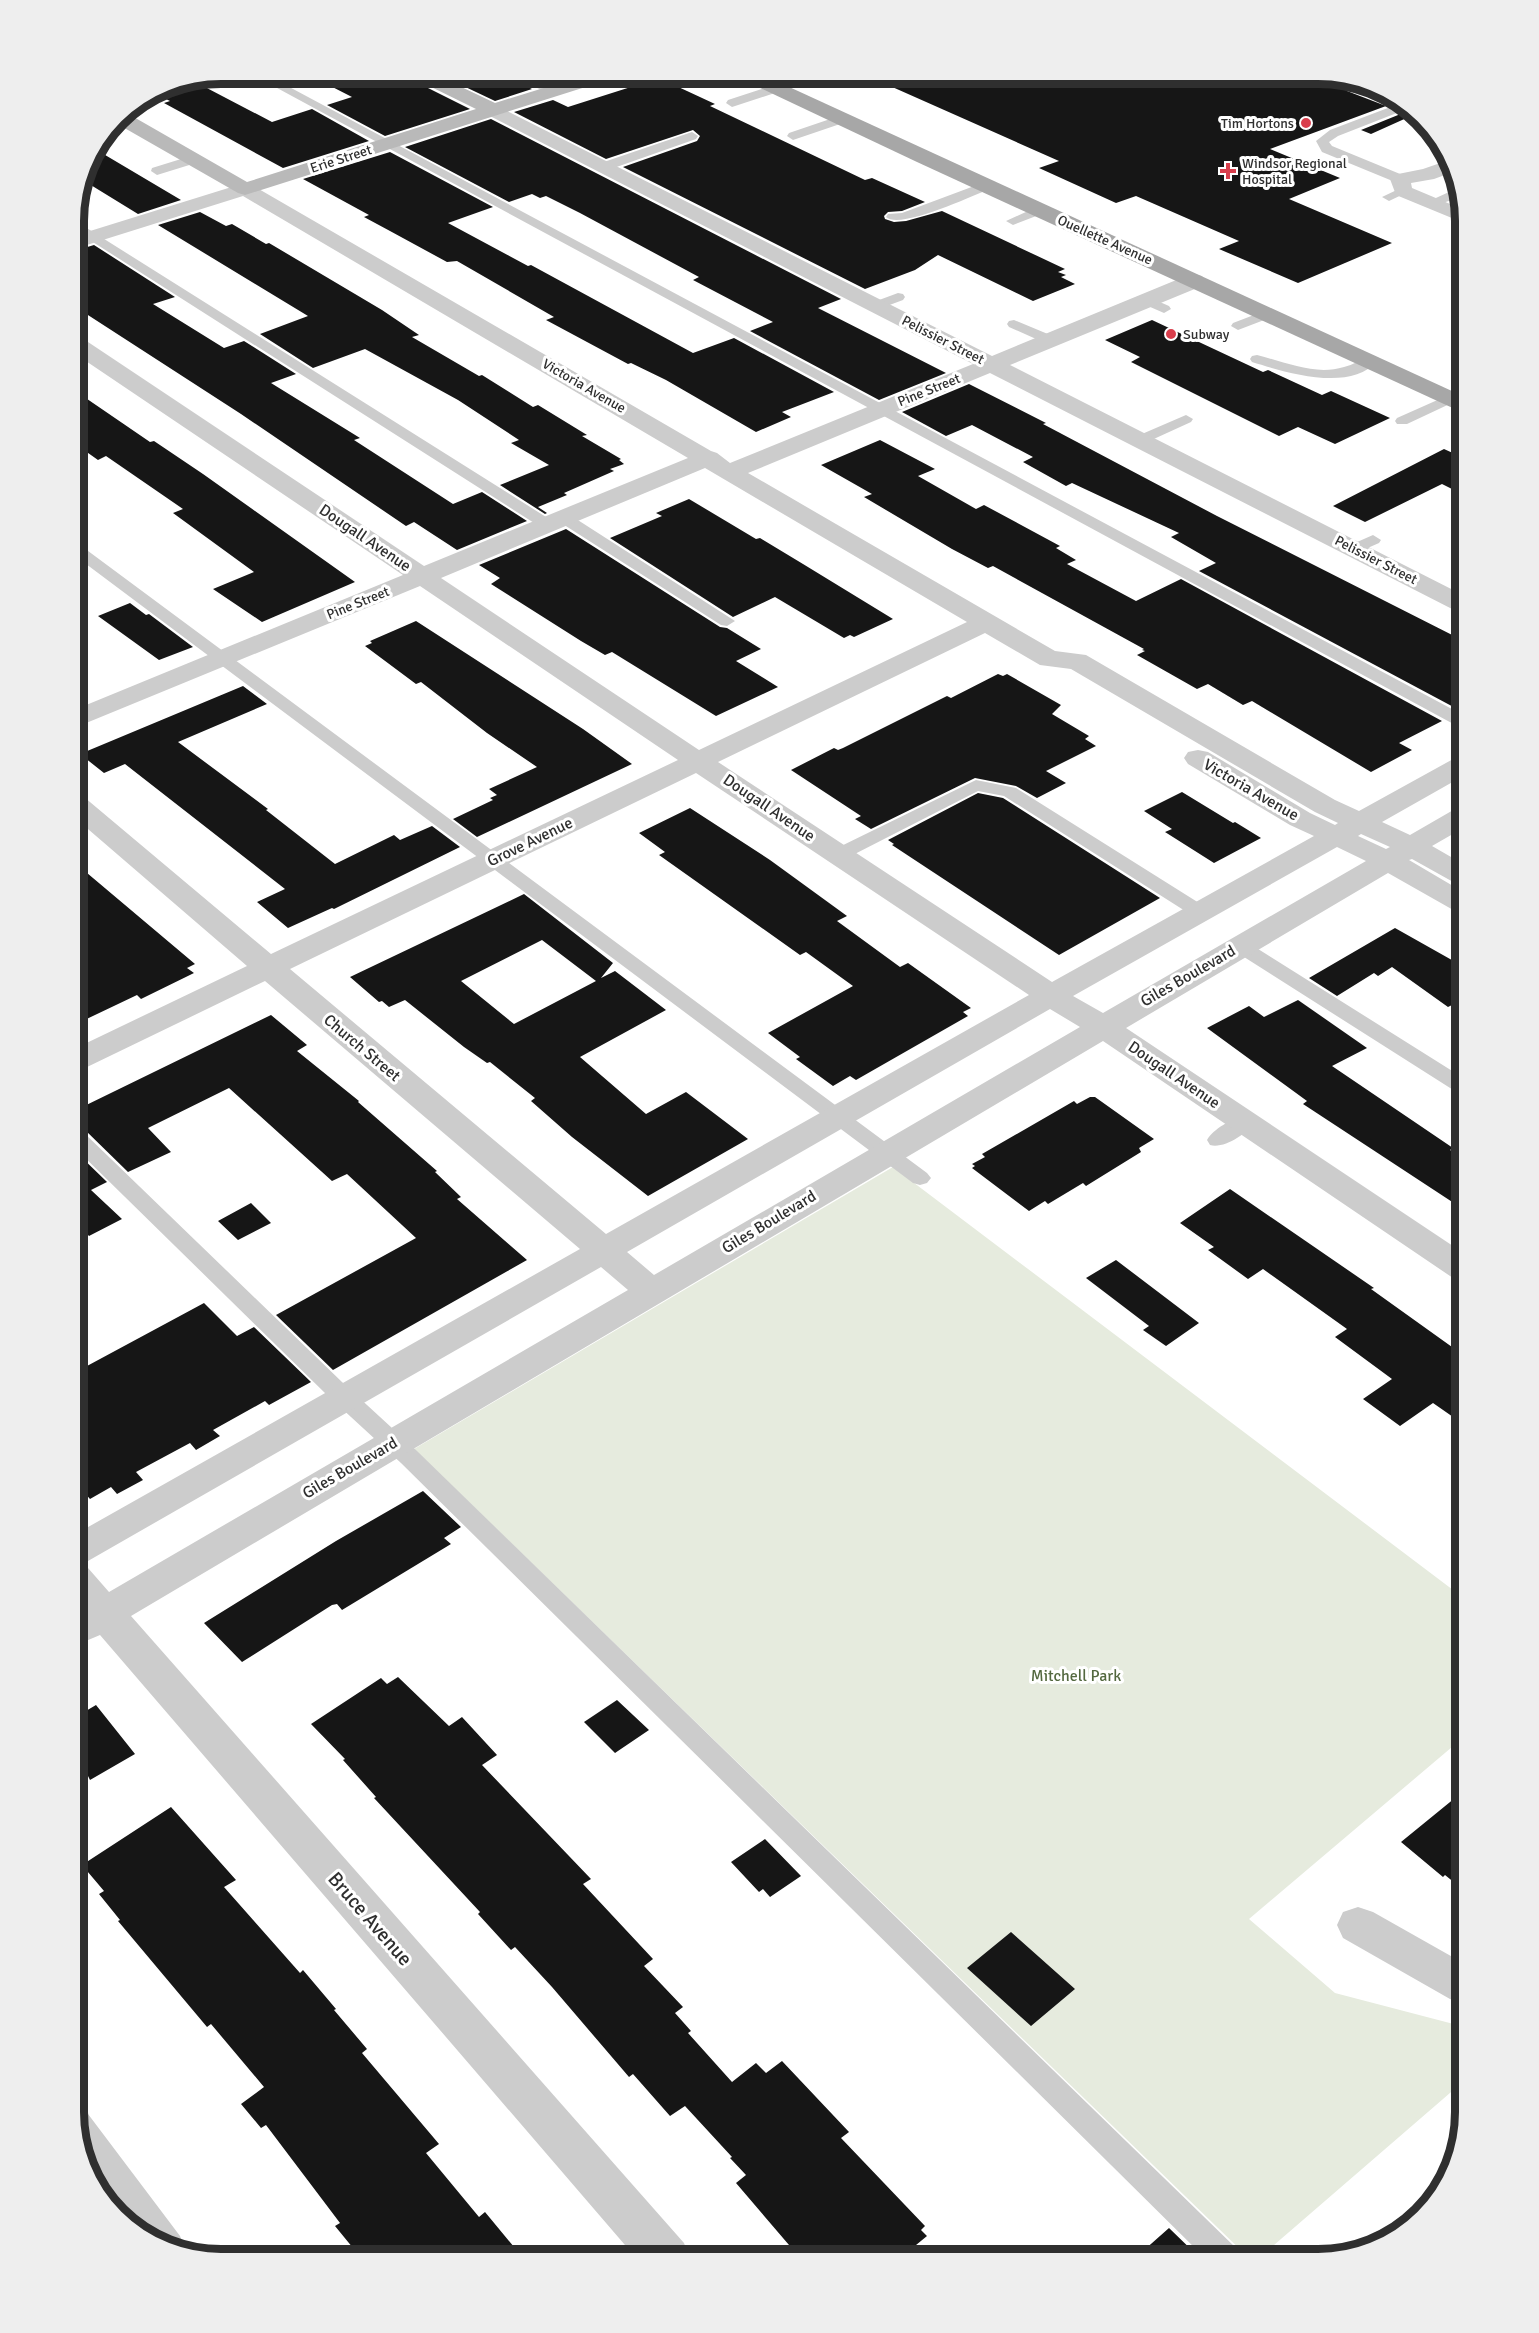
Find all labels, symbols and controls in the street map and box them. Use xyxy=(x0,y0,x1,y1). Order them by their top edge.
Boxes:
place label: Tim Hortons xyxy=(1221,115,1294,132)
marker: Tim Hortons xyxy=(1299,116,1313,130)
street label: Erie Street xyxy=(308,141,374,177)
place label: Windsor Regional Hospital xyxy=(1242,155,1347,188)
marker: Windsor Regional Hospital xyxy=(1219,162,1237,180)
street label: Ouellette Avenue xyxy=(1055,211,1155,269)
street label: Pelissier Street xyxy=(899,312,987,368)
place label: Subway xyxy=(1183,326,1230,343)
marker: Subway xyxy=(1164,327,1178,341)
street label: Victoria Avenue xyxy=(539,355,629,417)
street label: Pine Street xyxy=(895,370,963,410)
street label: Dougall Avenue xyxy=(315,500,415,576)
street label: Pelissier Street xyxy=(1332,532,1420,588)
street label: Pine Street xyxy=(324,583,392,623)
street label: Victoria Avenue xyxy=(1200,755,1302,825)
street label: Dougall Avenue xyxy=(719,770,819,846)
street label: Grove Avenue xyxy=(484,813,576,871)
street label: Giles Boulevard xyxy=(1137,941,1239,1011)
street label: Church Street xyxy=(320,1010,405,1086)
street label: Dougall Avenue xyxy=(1124,1037,1224,1113)
street label: Giles Boulevard xyxy=(718,1186,820,1258)
street label: Giles Boulevard xyxy=(299,1433,401,1503)
park label: Mitchell Park xyxy=(1031,1666,1121,1686)
street label: Bruce Avenue xyxy=(322,1867,418,1971)

